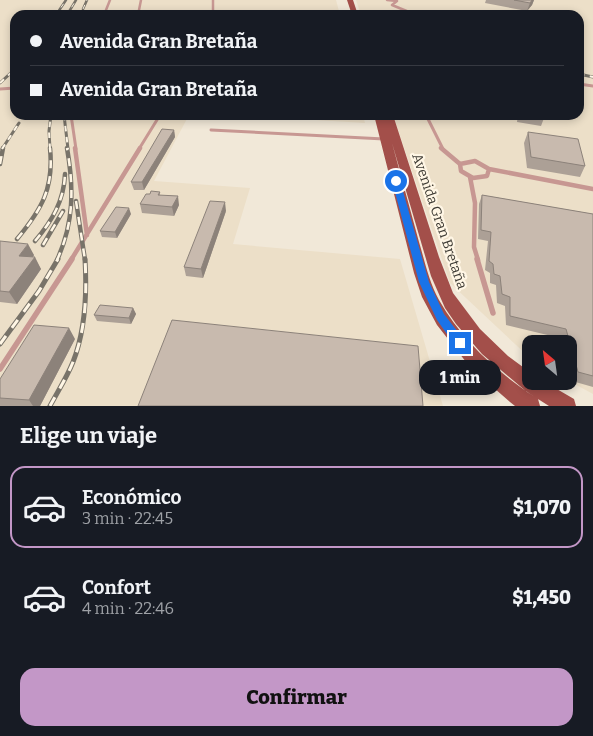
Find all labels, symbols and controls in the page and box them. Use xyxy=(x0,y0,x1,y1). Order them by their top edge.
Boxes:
text: Avenida Gran Bretaña xyxy=(60,30,257,53)
text: Avenida Gran Bretaña xyxy=(60,78,257,101)
street label: Avenida Gran Bretaña xyxy=(408,151,471,292)
route start xyxy=(385,170,407,192)
route end xyxy=(449,332,471,354)
north arrow xyxy=(522,335,578,390)
map controls xyxy=(522,335,577,390)
callout: 1 min xyxy=(419,360,501,396)
text: 1 min xyxy=(440,368,480,387)
text: Elige un viaje xyxy=(20,422,157,449)
icon: car xyxy=(22,485,67,530)
text: Económico xyxy=(82,486,182,509)
text: $1,070 xyxy=(513,496,571,519)
text: 3 min · 22:45 xyxy=(82,509,173,528)
icon: car xyxy=(22,575,67,620)
text: Confort xyxy=(82,576,151,599)
text: $1,450 xyxy=(512,586,571,609)
text: 4 min · 22:46 xyxy=(82,599,174,618)
button: Confirmar xyxy=(20,668,573,726)

